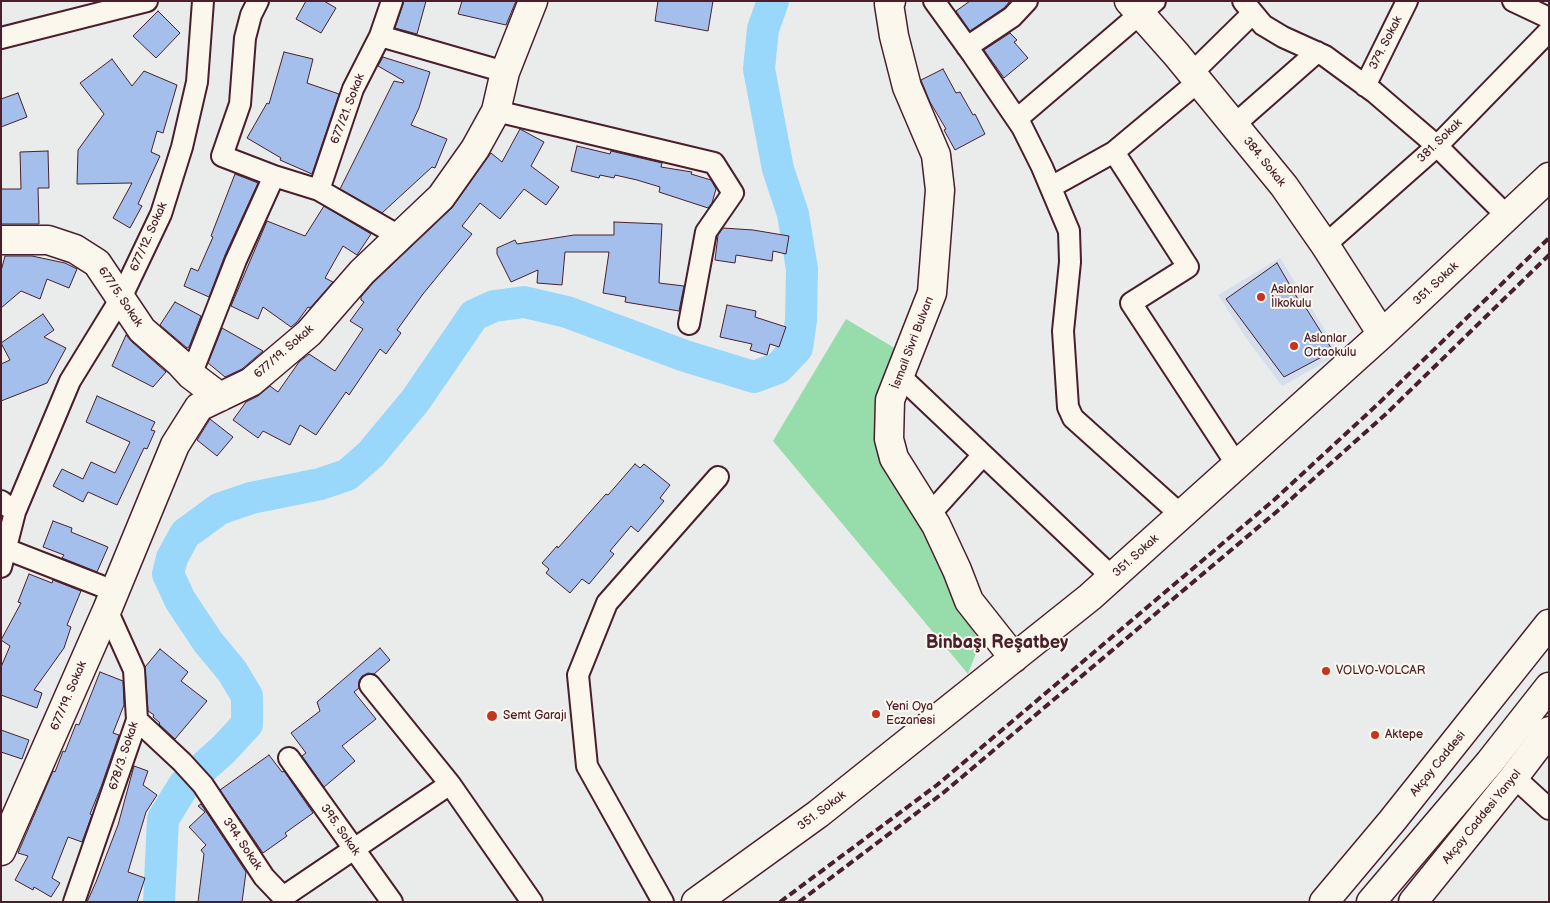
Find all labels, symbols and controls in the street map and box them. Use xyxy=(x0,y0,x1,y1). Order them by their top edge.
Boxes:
street label: 379. Sokak xyxy=(1366,14,1406,72)
street label: 677/21. Sokak xyxy=(328,72,368,146)
street label: 381. Sokak xyxy=(1414,116,1466,166)
street label: 384. Sokak xyxy=(1240,134,1288,190)
street label: 677/12. Sokak xyxy=(127,200,171,274)
street label: 351. Sokak xyxy=(1410,259,1462,309)
street label: 677/5. Sokak xyxy=(95,264,145,330)
place label: Aslanlar İlkokulu xyxy=(1271,283,1314,311)
marker: Aslanlar İlkokulu xyxy=(1255,291,1267,303)
street label: İsmail Sivri Bulvarı xyxy=(889,295,937,391)
street label: 677/19. Sokak xyxy=(251,322,317,382)
place label: Aslanlar Ortaokulu xyxy=(1304,332,1356,360)
marker: Aslanlar Ortaokulu xyxy=(1288,340,1300,352)
street label: 351. Sokak xyxy=(1110,532,1162,580)
district label: Binbaşı Reşatbey xyxy=(926,632,1068,654)
street label: 677/19. Sokak xyxy=(48,659,90,733)
place label: VOLVO-VOLCAR xyxy=(1336,664,1425,678)
marker: VOLVO-VOLCAR xyxy=(1320,665,1332,677)
place label: Yeni Oya Eczanesi xyxy=(886,700,935,728)
marker: Yeni Oya Eczanesi xyxy=(870,708,882,720)
marker: Semt Garajı xyxy=(485,709,499,723)
place label: Semt Garajı xyxy=(503,709,567,723)
street label: 678/3. Sokak xyxy=(106,720,142,792)
place label: Aktepe xyxy=(1385,728,1423,742)
street label: Akçay Caddesi xyxy=(1407,728,1469,800)
marker: Aktepe xyxy=(1369,729,1381,741)
street label: Akçay Caddesi Yanyol xyxy=(1440,767,1524,867)
street label: 351. Sokak xyxy=(795,788,849,834)
street label: 395. Sokak xyxy=(317,802,363,858)
street label: 394. Sokak xyxy=(219,815,265,873)

